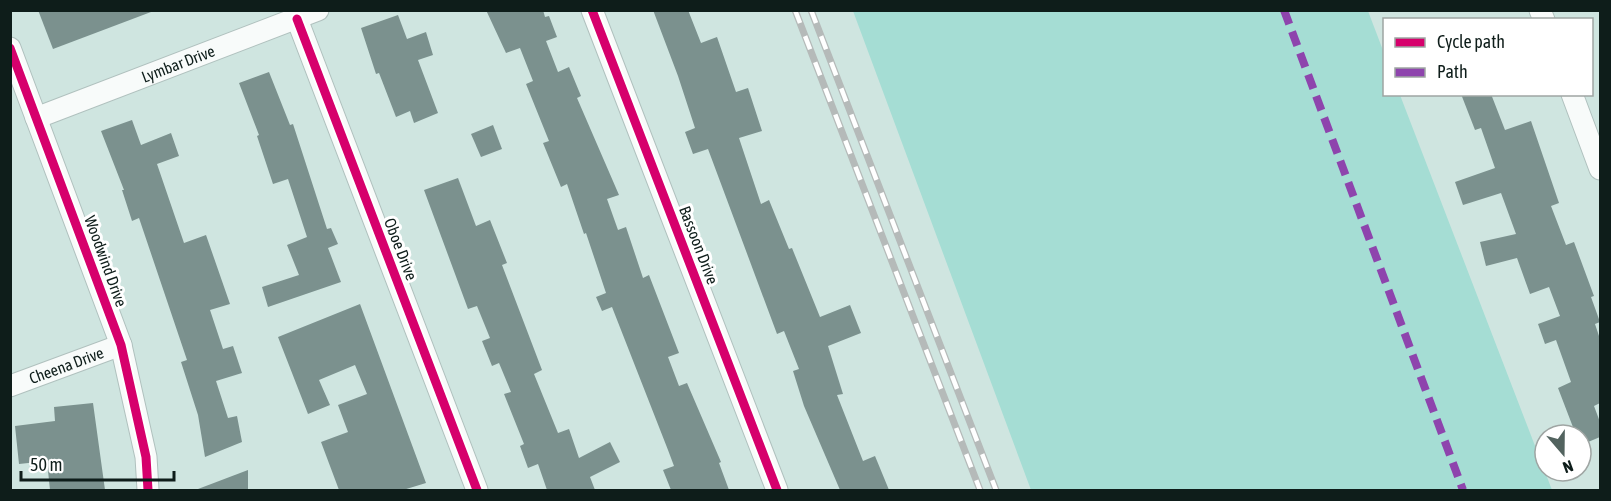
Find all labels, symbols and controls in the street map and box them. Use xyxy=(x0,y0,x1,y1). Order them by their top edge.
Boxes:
legend xyxy=(1383,18,1593,96)
text: Cycle path xyxy=(1437,31,1505,52)
street label: Lymbar Drive xyxy=(139,41,217,86)
text: Path xyxy=(1437,61,1468,82)
street label: Bassoon Drive xyxy=(676,203,722,287)
street label: Woodwind Drive xyxy=(81,213,131,309)
street label: Oboe Drive xyxy=(381,215,421,283)
street label: Cheena Drive xyxy=(27,343,106,387)
north arrow xyxy=(1533,423,1593,483)
scale bar xyxy=(21,444,174,482)
text: 50 m xyxy=(30,454,62,475)
text: N xyxy=(1561,457,1576,477)

